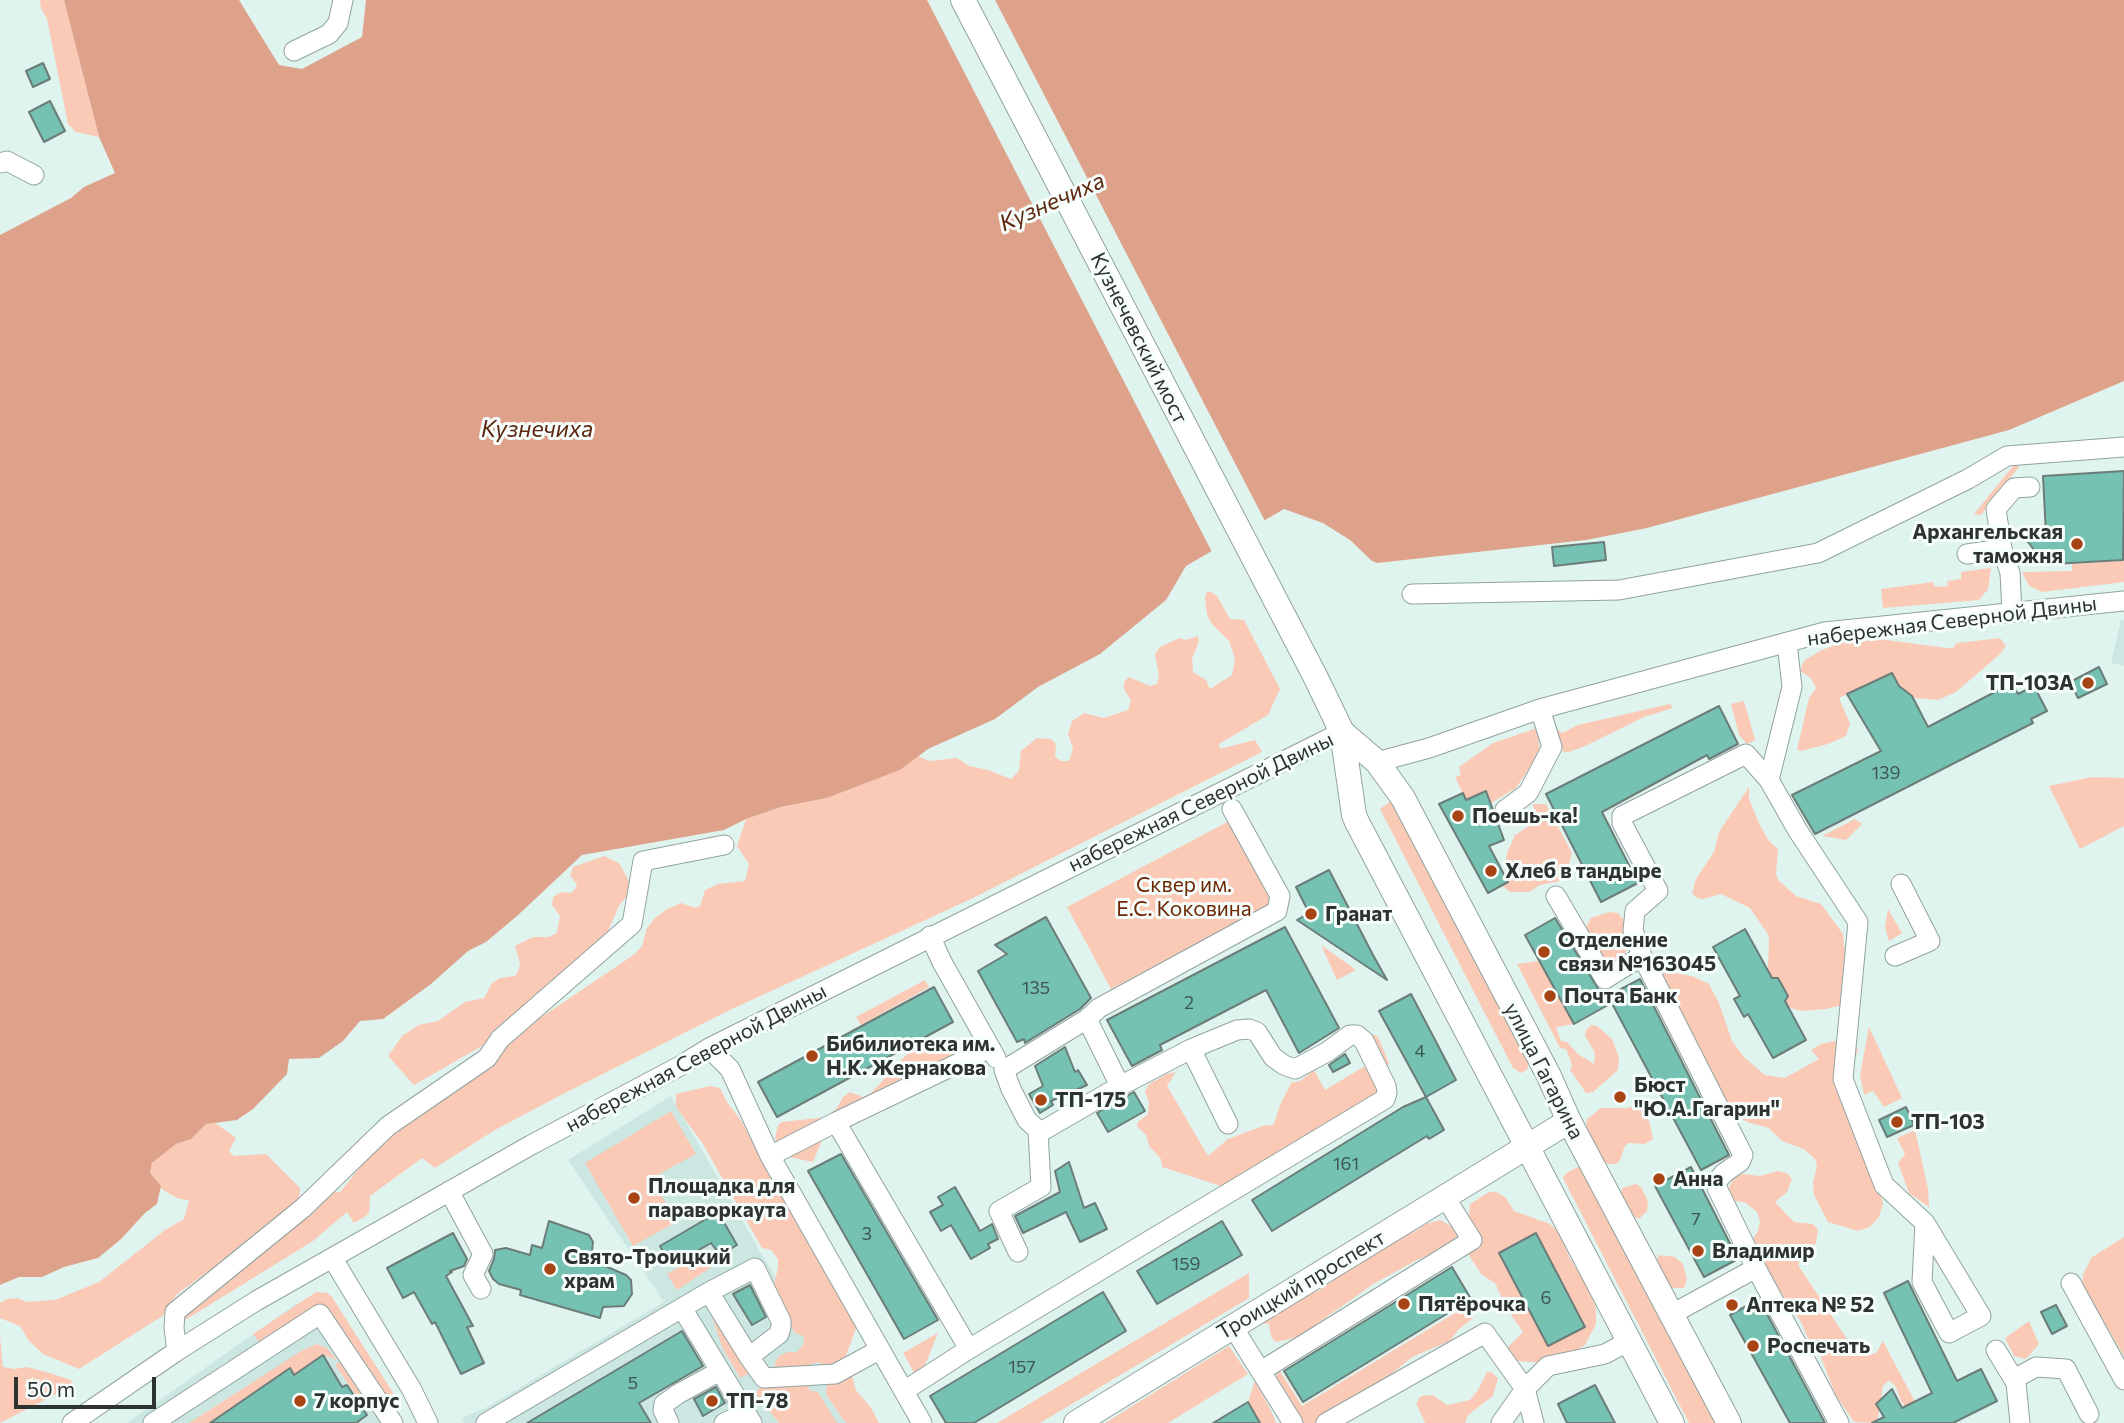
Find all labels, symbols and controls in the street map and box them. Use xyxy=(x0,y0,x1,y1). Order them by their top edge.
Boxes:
water label: Кузнечиха xyxy=(995,167,1109,237)
street label: Кузнечевский мост xyxy=(1085,248,1193,428)
water label: Кузнечиха xyxy=(481,415,593,443)
place label: Архангельская таможня xyxy=(1912,519,2063,569)
marker: Архангельская таможня xyxy=(2069,536,2085,552)
street label: набережная Северной Двины xyxy=(1806,591,2098,651)
place label: ТП-103А xyxy=(1986,670,2074,696)
marker: ТП-103А xyxy=(2080,675,2096,691)
street label: набережная Северной Двины xyxy=(1064,727,1338,877)
house number: 139 xyxy=(1872,762,1900,784)
place label: Поешь-ка! xyxy=(1472,803,1578,829)
marker: Поешь-ка! xyxy=(1450,808,1466,824)
place label: Хлеб в тандыре xyxy=(1505,858,1662,884)
marker: Хлеб в тандыре xyxy=(1483,863,1499,879)
park label: Сквер им. Е.С. Коковина xyxy=(1116,872,1252,922)
place label: Гранат xyxy=(1325,901,1392,927)
marker: Гранат xyxy=(1303,906,1319,922)
place label: Отделение связи №163045 xyxy=(1558,927,1716,977)
marker: Отделение связи №163045 xyxy=(1536,944,1552,960)
house number: 135 xyxy=(1022,977,1050,999)
street label: набережная Северной Двины xyxy=(561,978,831,1138)
place label: Почта Банк xyxy=(1564,983,1678,1009)
marker: Почта Банк xyxy=(1542,988,1558,1004)
house number: 2 xyxy=(1184,992,1194,1014)
street label: улица Гагарина xyxy=(1499,999,1589,1143)
place label: Бибилиотека им. Н.К. Жернакова xyxy=(826,1031,995,1081)
house number: 4 xyxy=(1415,1040,1425,1062)
marker: Бибилиотека им. Н.К. Жернакова xyxy=(804,1048,820,1064)
place label: Бюст "Ю.А.Гагарин" xyxy=(1634,1072,1780,1122)
place label: ТП-175 xyxy=(1055,1087,1126,1113)
marker: Бюст "Ю.А.Гагарин" xyxy=(1612,1089,1628,1105)
marker: ТП-175 xyxy=(1033,1092,1049,1108)
place label: ТП-103 xyxy=(1911,1109,1985,1135)
marker: ТП-103 xyxy=(1889,1114,1905,1130)
house number: 161 xyxy=(1333,1153,1359,1175)
place label: Анна xyxy=(1673,1166,1723,1192)
marker: Анна xyxy=(1651,1171,1667,1187)
place label: Площадка для параворкаута xyxy=(648,1173,795,1223)
marker: Площадка для параворкаута xyxy=(626,1190,642,1206)
house number: 7 xyxy=(1691,1208,1701,1230)
house number: 3 xyxy=(862,1223,872,1245)
street label: Троицкий проспект xyxy=(1212,1225,1390,1345)
place label: Владимир xyxy=(1712,1238,1815,1264)
marker: Владимир xyxy=(1690,1243,1706,1259)
place label: Свято-Троицкий храм xyxy=(564,1244,731,1294)
house number: 159 xyxy=(1172,1253,1200,1275)
marker: Свято-Троицкий храм xyxy=(542,1261,558,1277)
house number: 6 xyxy=(1541,1287,1551,1309)
place label: Пятёрочка xyxy=(1418,1291,1526,1317)
place label: Аптека № 52 xyxy=(1746,1292,1874,1318)
marker: Пятёрочка xyxy=(1396,1296,1412,1312)
marker: Аптека № 52 xyxy=(1724,1297,1740,1313)
place label: Роспечать xyxy=(1767,1333,1870,1359)
marker: Роспечать xyxy=(1745,1338,1761,1354)
house number: 157 xyxy=(1008,1356,1036,1378)
scale bar xyxy=(18,1364,159,1408)
house number: 5 xyxy=(628,1372,638,1394)
text: 50 m xyxy=(27,1376,75,1401)
place label: 7 корпус xyxy=(314,1388,399,1414)
place label: ТП-78 xyxy=(726,1388,789,1414)
marker: 7 корпус xyxy=(292,1393,308,1409)
marker: ТП-78 xyxy=(704,1393,720,1409)

